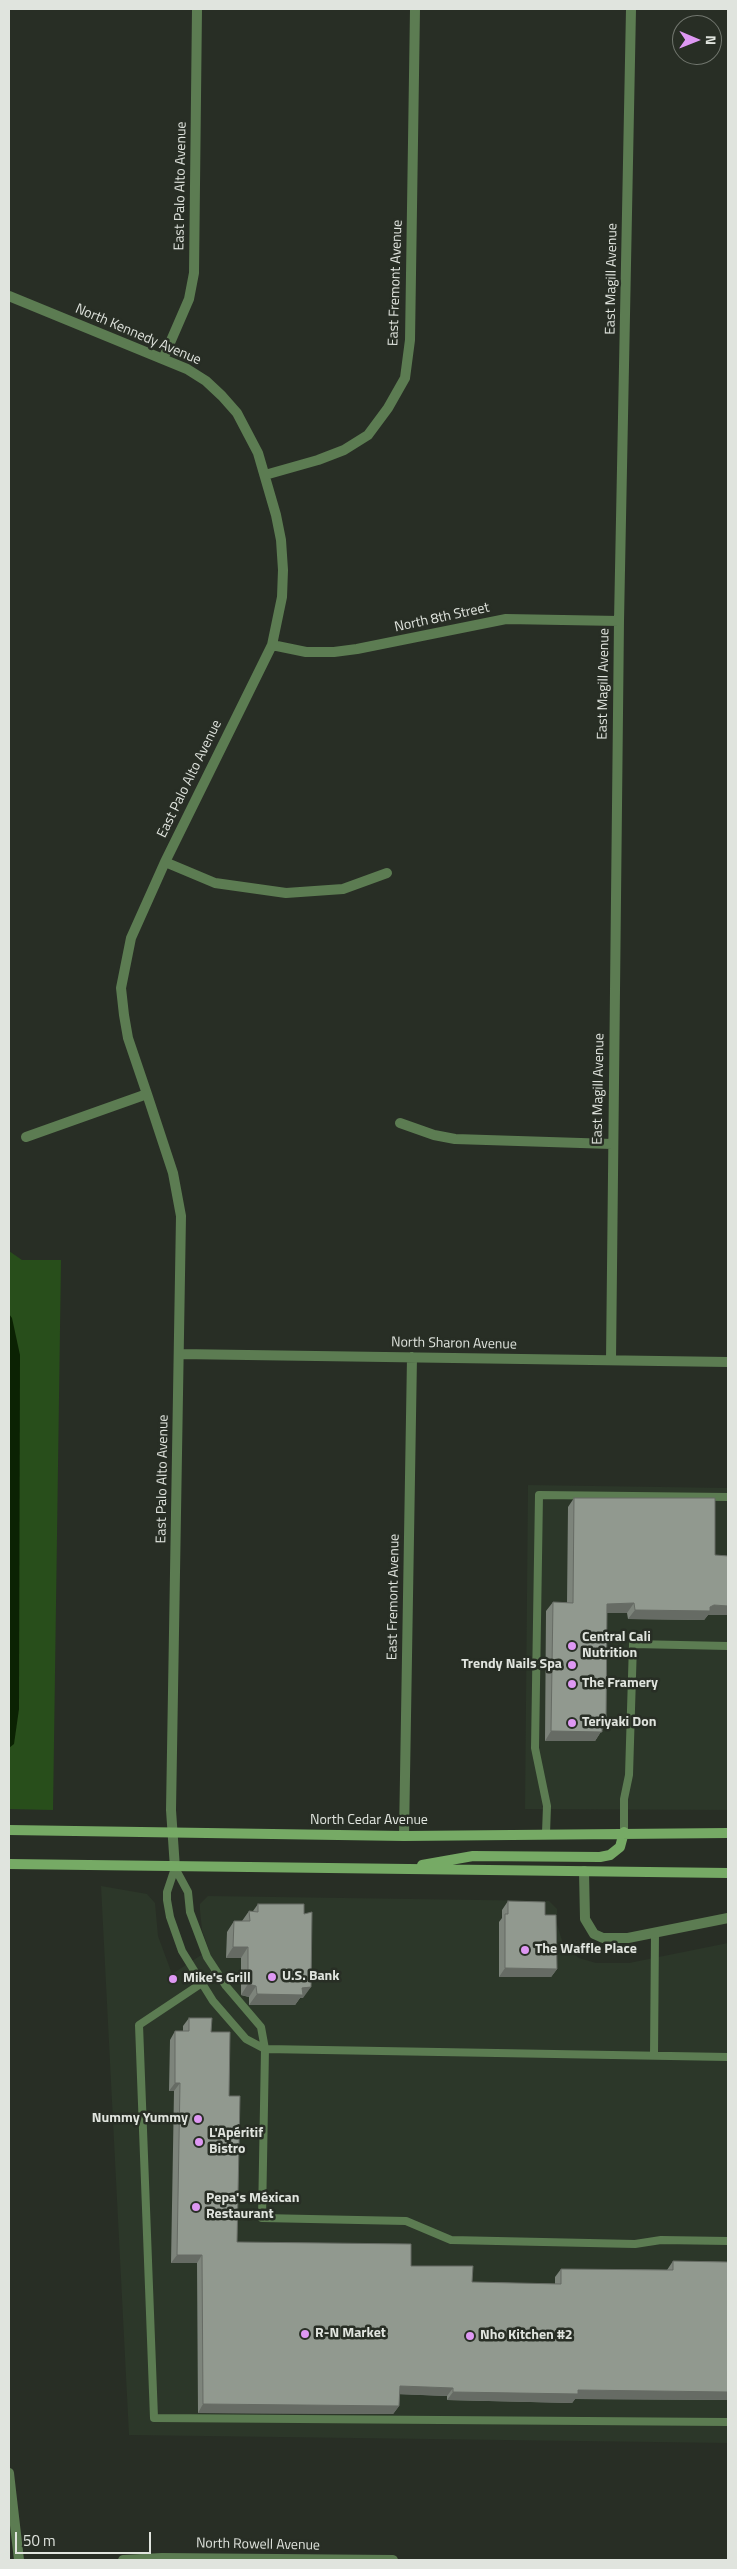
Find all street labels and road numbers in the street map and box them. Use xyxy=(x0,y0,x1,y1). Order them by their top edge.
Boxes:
street label: East Palo Alto Avenue xyxy=(171,121,191,251)
street label: East Fremont Avenue xyxy=(385,220,407,346)
street label: East Magill Avenue xyxy=(603,223,621,335)
street label: North Kennedy Avenue xyxy=(73,301,203,369)
street label: North 8th Street xyxy=(393,600,491,636)
street label: East Magill Avenue xyxy=(595,628,613,740)
street label: East Palo Alto Avenue xyxy=(154,717,226,841)
street label: East Magill Avenue xyxy=(590,1033,608,1145)
street label: North Sharon Avenue xyxy=(391,1335,517,1353)
street label: East Palo Alto Avenue xyxy=(153,1414,173,1544)
street label: East Fremont Avenue xyxy=(384,1534,404,1660)
street label: North Cedar Avenue xyxy=(310,1813,428,1829)
street label: North Rowell Avenue xyxy=(196,2536,320,2554)

